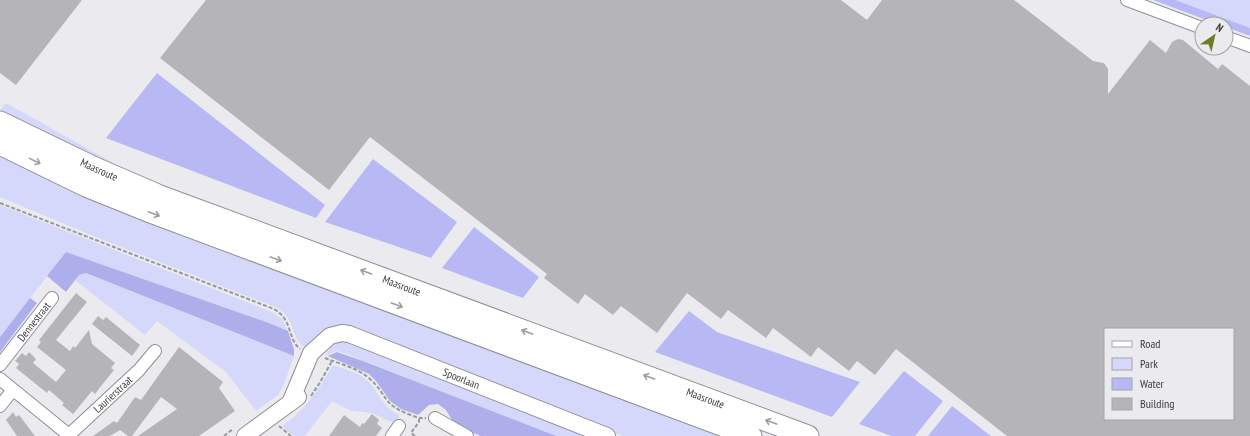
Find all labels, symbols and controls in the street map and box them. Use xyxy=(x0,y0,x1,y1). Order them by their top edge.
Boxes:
north arrow xyxy=(1194,16,1234,56)
text: N xyxy=(1213,20,1226,35)
street label: Maasroute xyxy=(78,155,120,184)
one-way arrow xyxy=(29,158,41,165)
one-way arrow xyxy=(147,210,159,218)
one-way arrow xyxy=(269,256,281,264)
one-way arrow xyxy=(361,268,373,276)
street label: Maasroute xyxy=(381,272,423,299)
street label: Dennestraat xyxy=(14,299,53,344)
one-way arrow xyxy=(391,301,403,309)
one-way arrow xyxy=(522,328,534,336)
legend xyxy=(1104,328,1234,420)
text: Road xyxy=(1140,336,1160,351)
text: Park xyxy=(1140,356,1158,371)
street label: Spoorlaan xyxy=(441,365,482,392)
street label: Laurierstraat xyxy=(91,373,135,416)
one-way arrow xyxy=(644,373,656,381)
text: Water xyxy=(1140,376,1165,391)
street label: Maasroute xyxy=(684,385,727,412)
text: Building xyxy=(1140,396,1175,411)
one-way arrow xyxy=(766,418,778,426)

